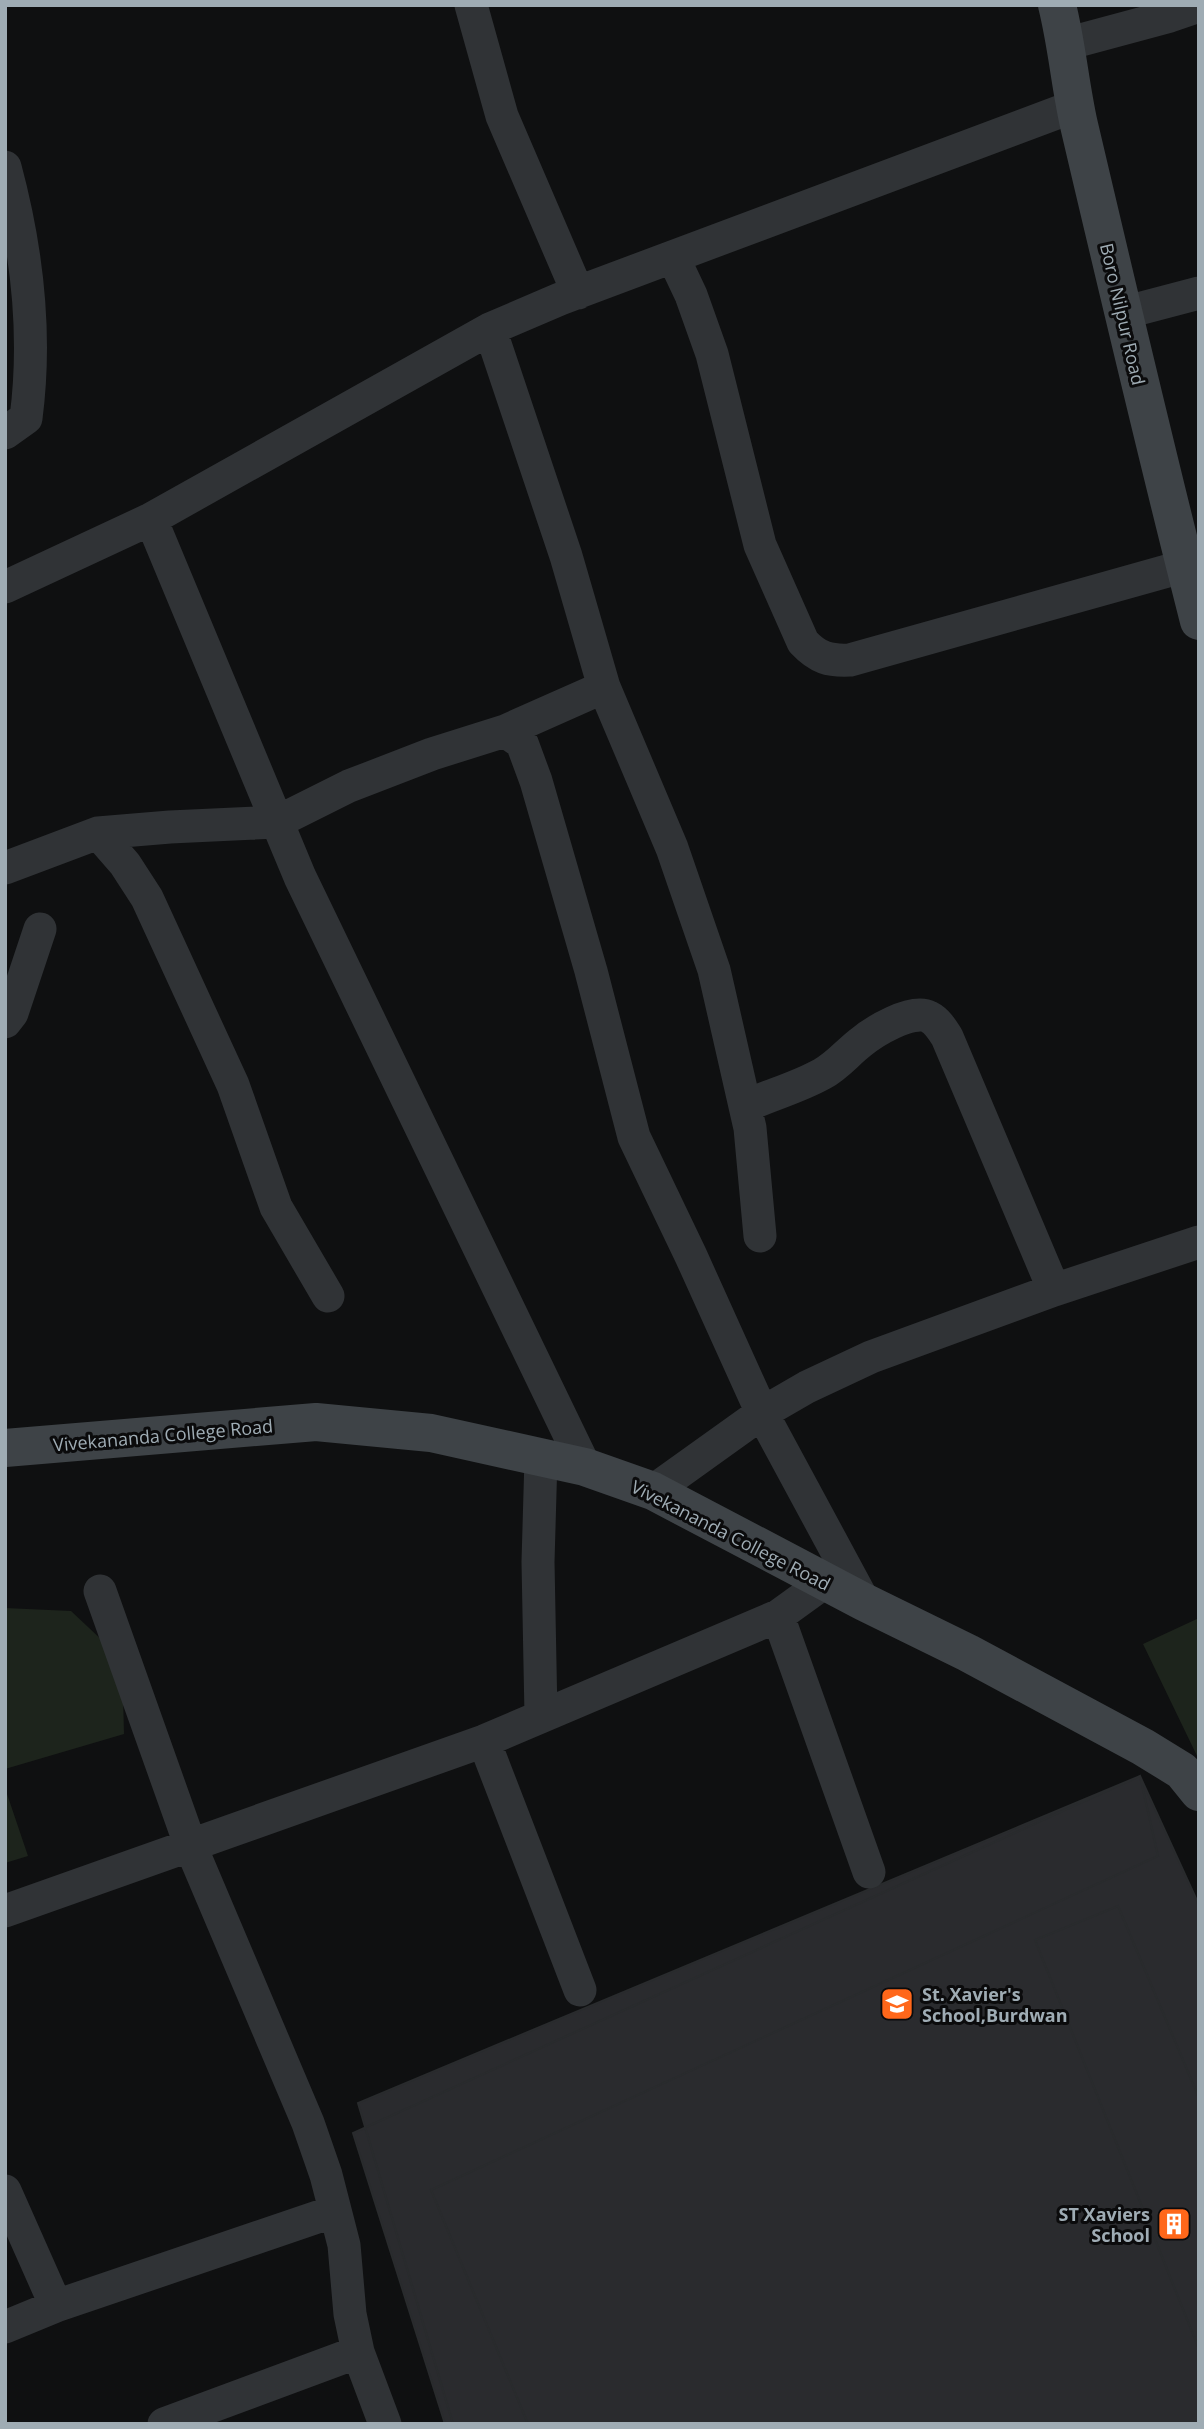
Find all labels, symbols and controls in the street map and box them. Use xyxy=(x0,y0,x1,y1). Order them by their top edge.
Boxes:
street label: Boro Nilpur Road xyxy=(1095,241,1151,387)
street label: Vivekananda College Road xyxy=(52,1413,274,1457)
street label: Vivekananda College Road xyxy=(627,1474,835,1596)
place label: St. Xavier's School,Burdwan xyxy=(922,1982,1068,2027)
school or university icon: St. Xavier's School,Burdwan xyxy=(878,1985,916,2023)
place label: ST Xaviers School xyxy=(1059,2202,1150,2247)
building icon: ST Xaviers School xyxy=(1155,2205,1193,2243)

